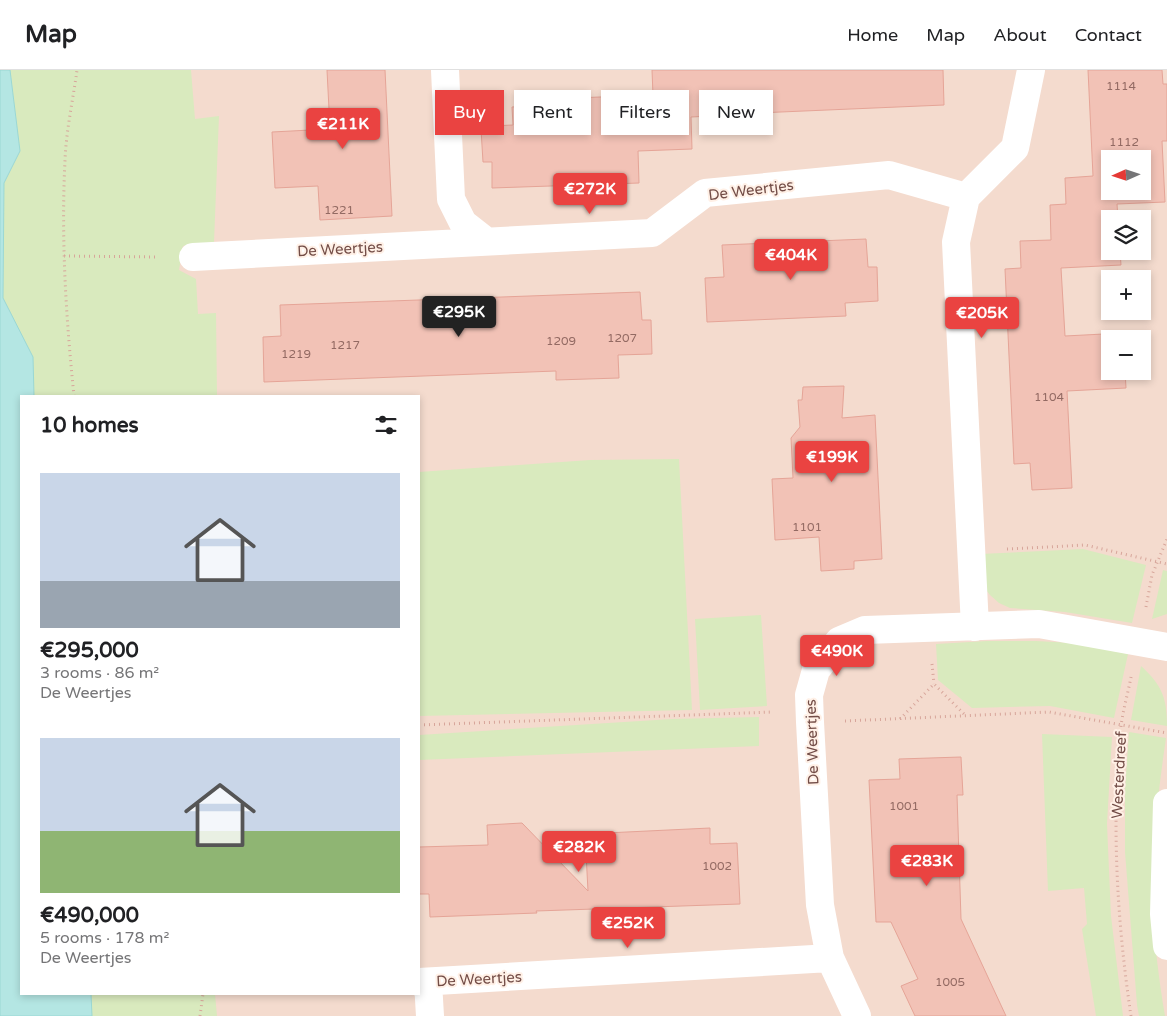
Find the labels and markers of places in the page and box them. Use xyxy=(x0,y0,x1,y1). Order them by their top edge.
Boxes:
pin: €211K xyxy=(308,108,378,150)
pin: €272K xyxy=(555,172,625,215)
pin: €404K xyxy=(756,238,826,281)
pin: €295K xyxy=(424,296,494,338)
pin: €205K xyxy=(947,296,1017,339)
pin: €199K xyxy=(797,440,867,483)
pin: €490K xyxy=(802,634,872,677)
pin: €282K xyxy=(544,830,614,873)
pin: €283K xyxy=(892,844,962,887)
pin: €252K xyxy=(593,906,663,949)

